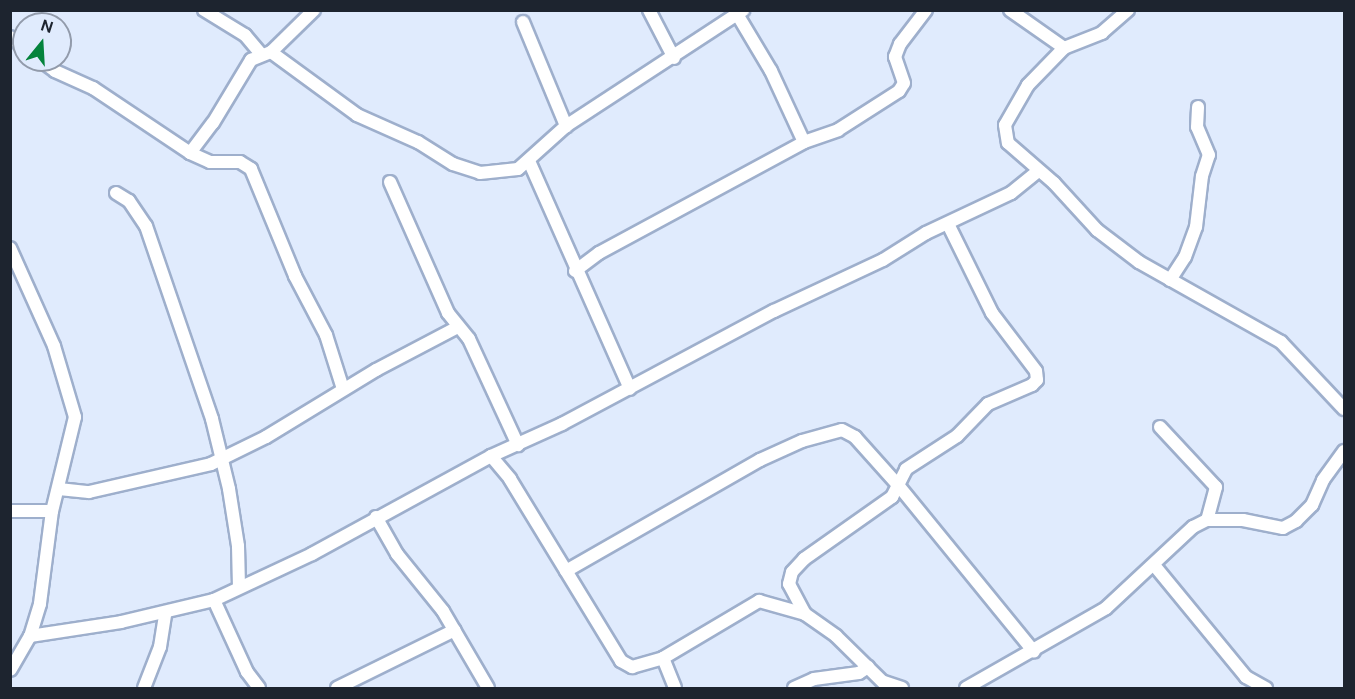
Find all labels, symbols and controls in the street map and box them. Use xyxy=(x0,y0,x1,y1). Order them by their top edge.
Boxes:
north arrow xyxy=(12,12,72,72)
text: N xyxy=(38,15,56,38)

